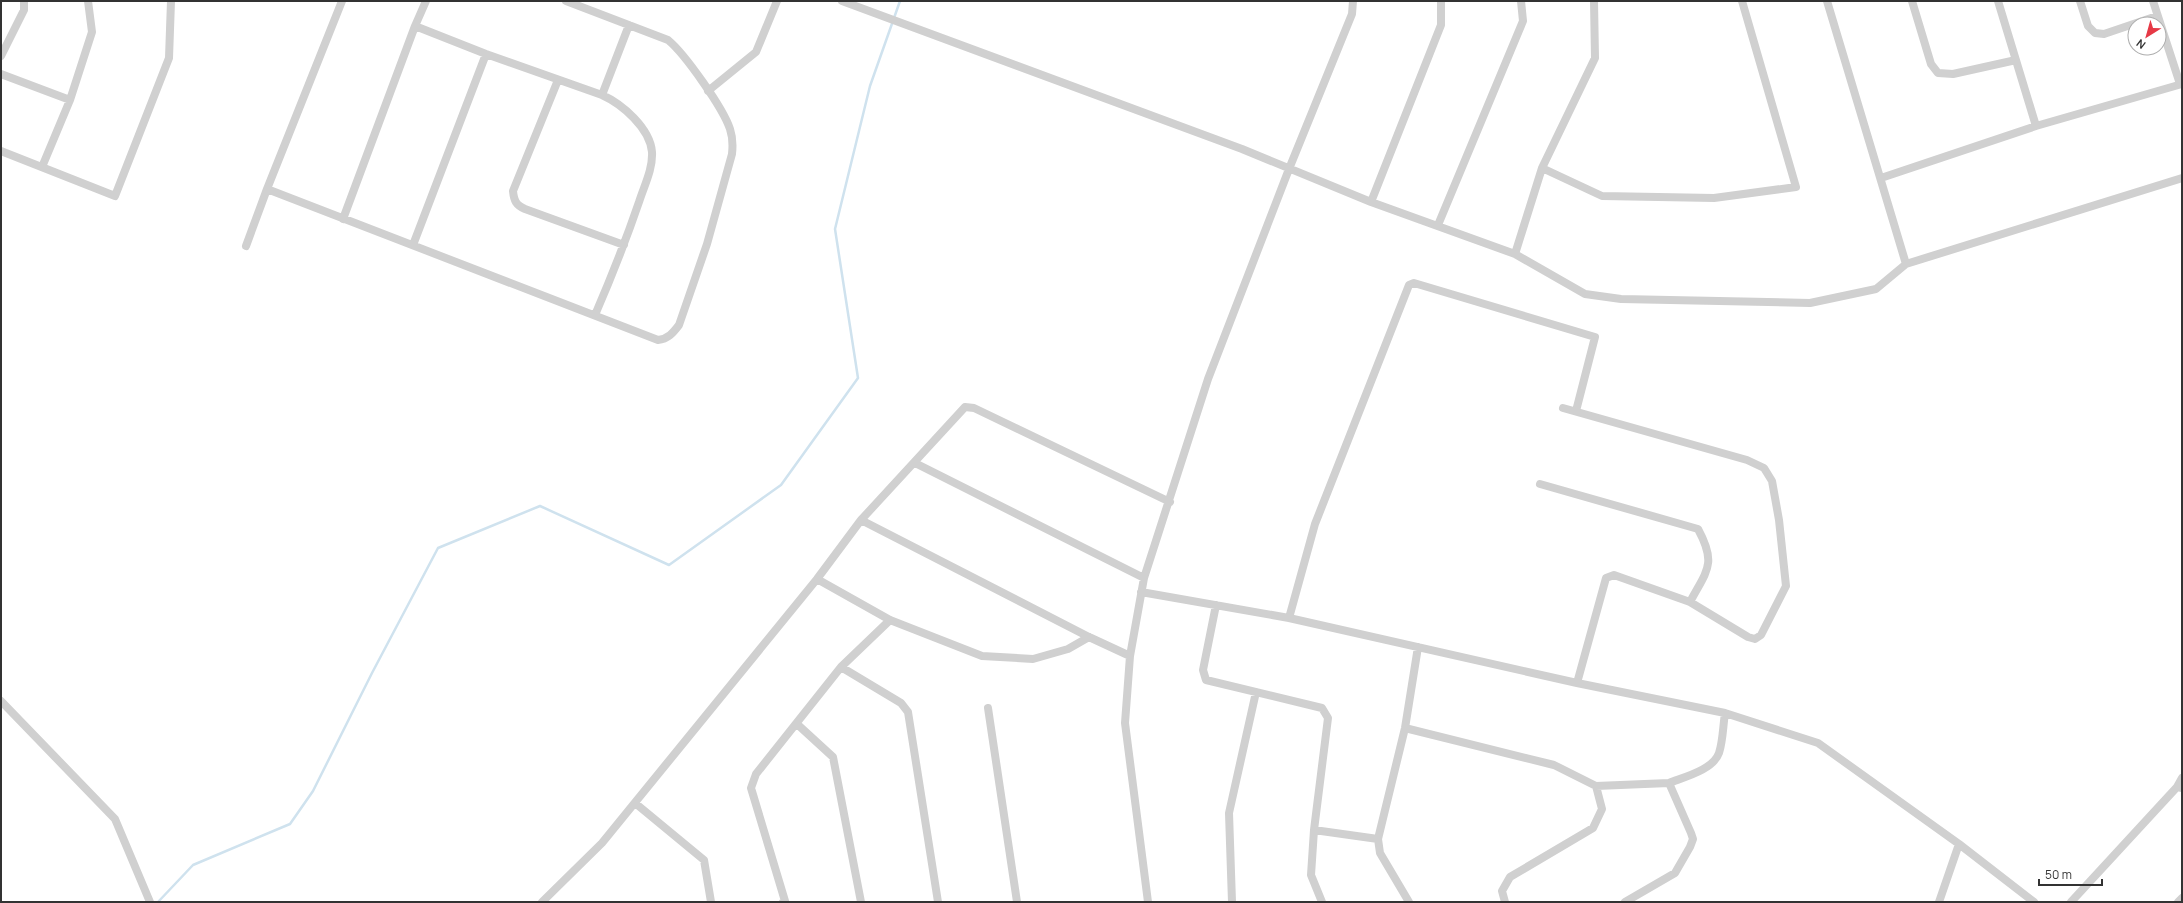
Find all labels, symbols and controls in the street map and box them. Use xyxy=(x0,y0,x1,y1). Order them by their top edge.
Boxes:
north arrow xyxy=(2127,16,2167,56)
text: N xyxy=(2133,36,2148,53)
scale bar xyxy=(2039,861,2102,887)
text: 50 m xyxy=(2045,866,2072,883)

